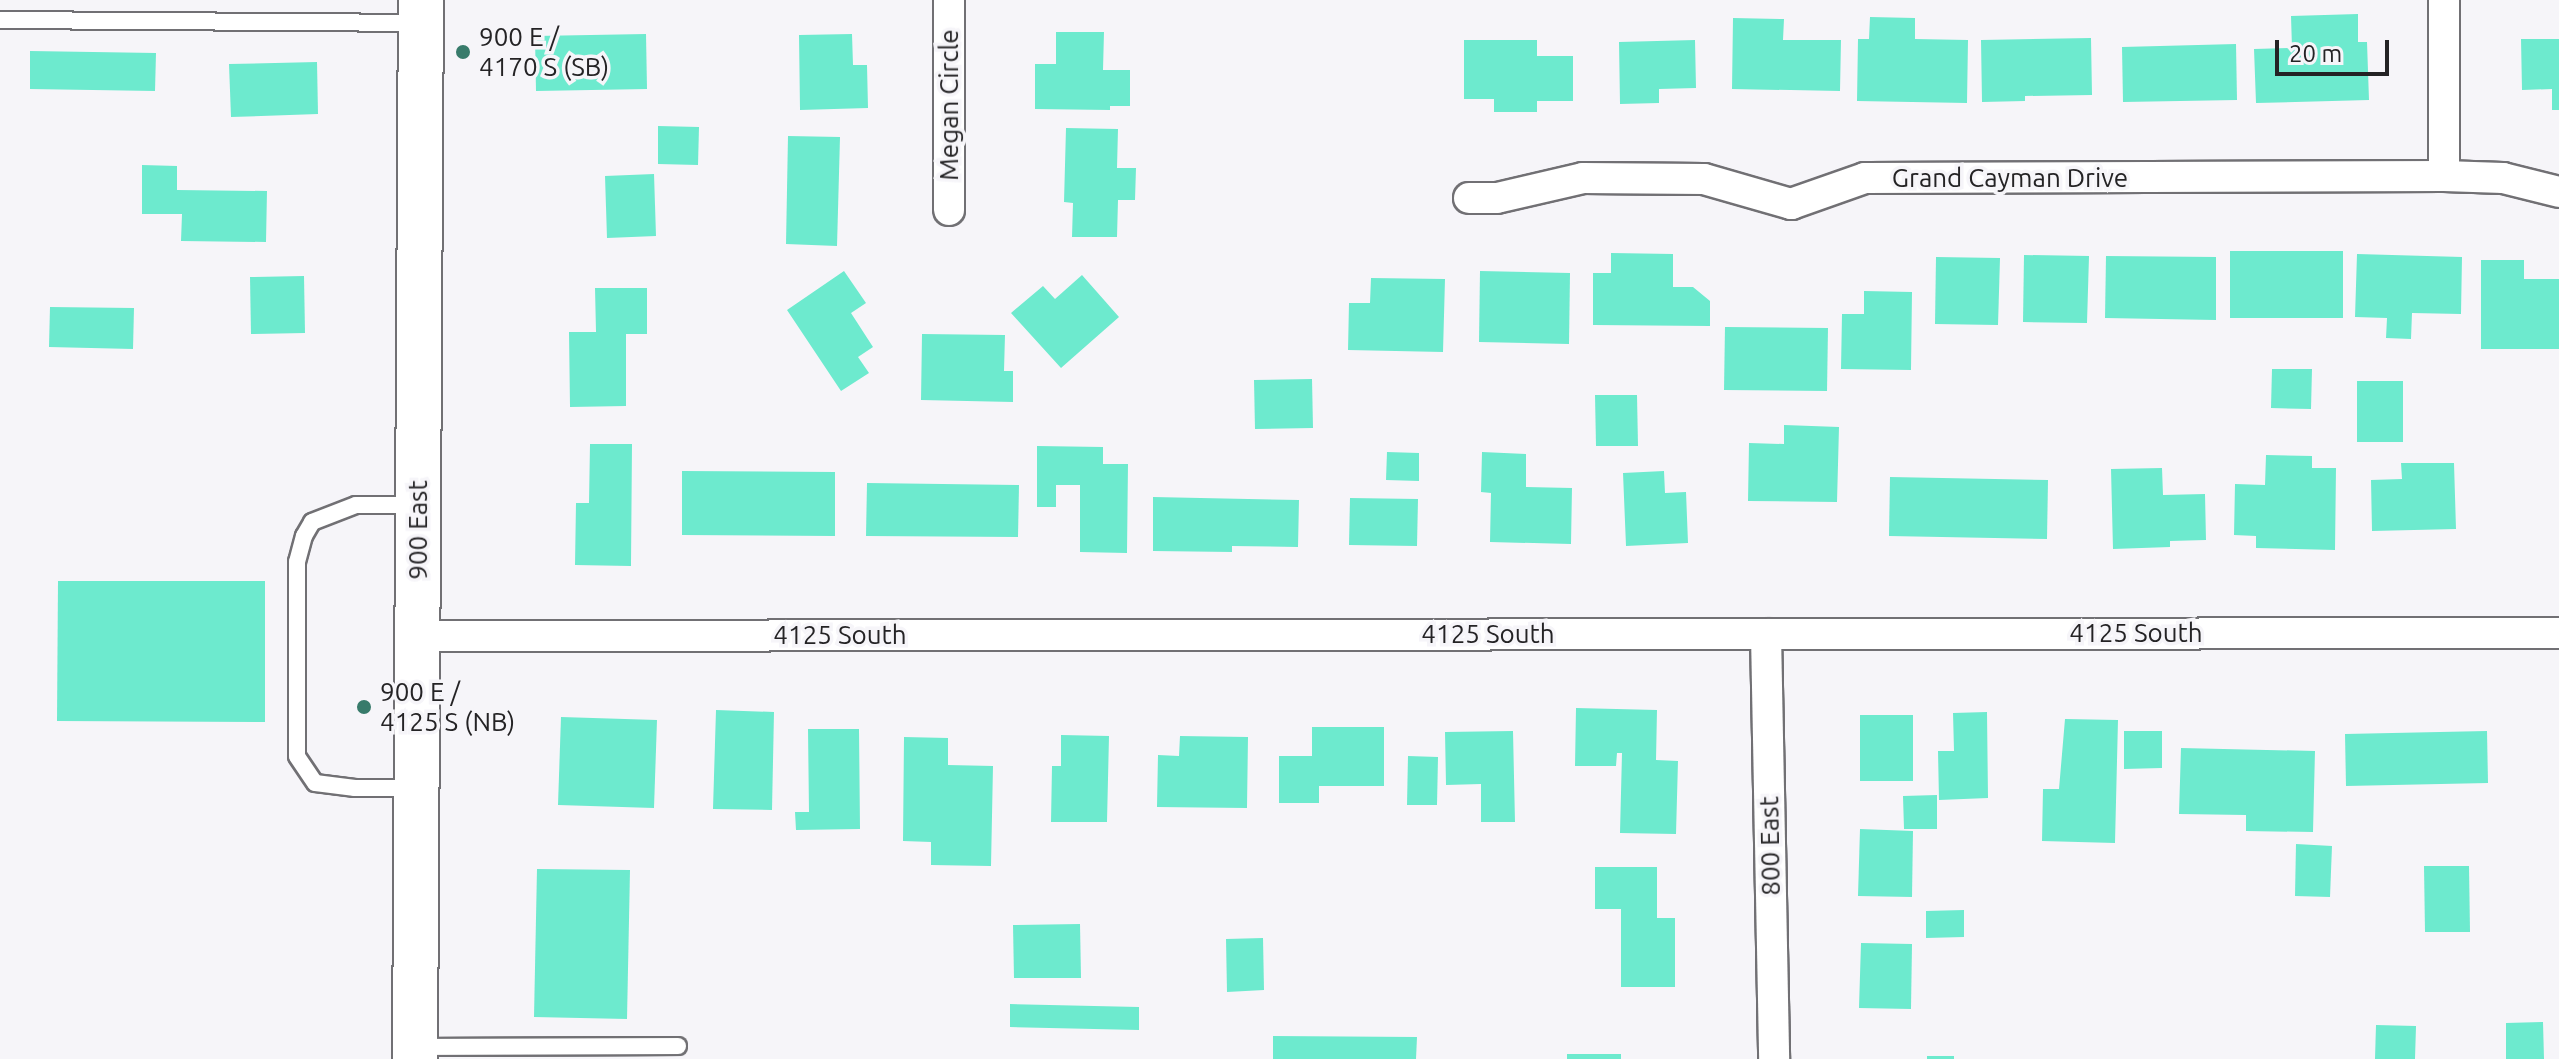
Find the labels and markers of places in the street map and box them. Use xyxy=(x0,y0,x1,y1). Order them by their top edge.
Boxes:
place label: 900 E / 4170 S (SB) xyxy=(479,21,609,82)
marker: 900 E / 4170 S (SB) xyxy=(454,43,472,61)
place label: 900 E / 4125 S (NB) xyxy=(380,676,515,738)
marker: 900 E / 4125 S (NB) xyxy=(355,698,373,716)

